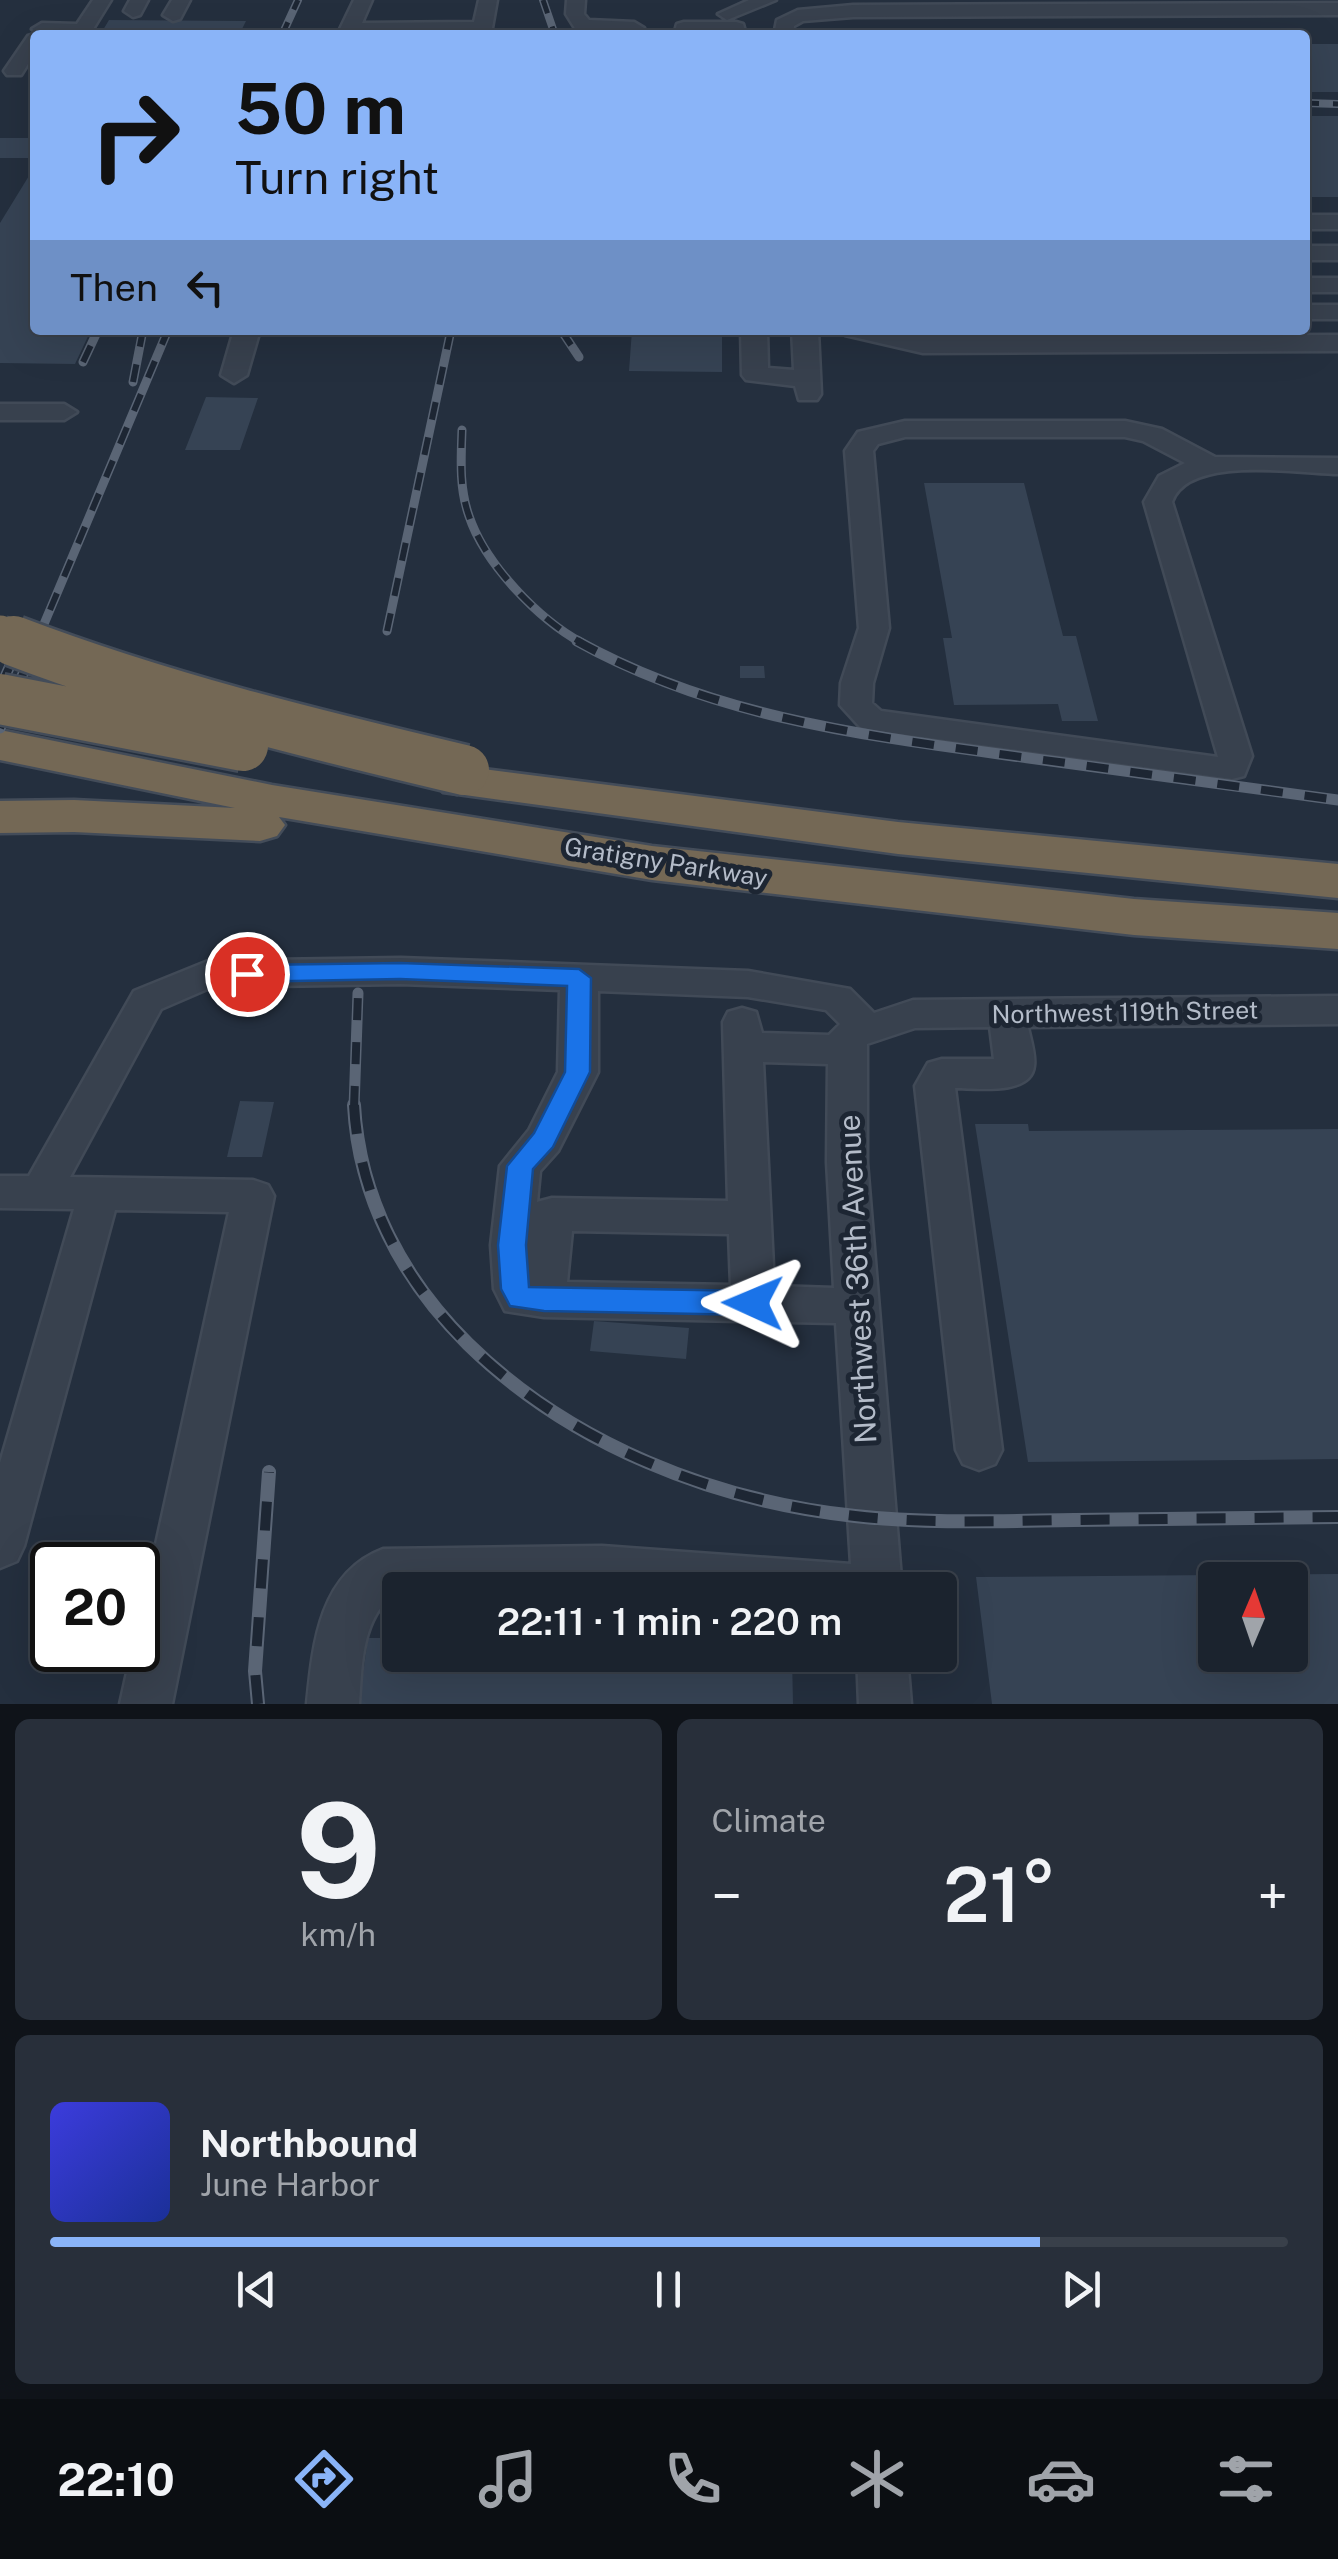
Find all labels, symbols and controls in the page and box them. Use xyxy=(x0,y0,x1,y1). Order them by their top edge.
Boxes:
text: 50 m xyxy=(235,67,406,150)
icon: right xyxy=(70,70,200,200)
text: Turn right xyxy=(235,151,439,204)
icon: left xyxy=(178,260,233,315)
text: Then xyxy=(70,265,158,310)
street label: Gratigny Parkway xyxy=(562,831,770,893)
pin xyxy=(205,932,290,1017)
icon: arrive xyxy=(220,947,275,1002)
street label: Northwest 119th Street xyxy=(991,995,1259,1029)
street label: Northwest 36th Avenue xyxy=(830,1114,884,1445)
position arrow xyxy=(701,1251,805,1355)
speed limit sign: 20 xyxy=(30,1542,160,1672)
north arrow xyxy=(1198,1562,1308,1672)
map controls xyxy=(1198,1562,1308,1672)
text: 22:11 · 1 min · 220 m xyxy=(497,1599,842,1644)
text: 9 xyxy=(295,1775,381,1927)
text: Climate xyxy=(712,1802,826,1839)
text: 21° xyxy=(943,1851,1056,1939)
text: − xyxy=(712,1864,742,1928)
text: + xyxy=(1258,1864,1288,1928)
text: km/h xyxy=(301,1916,376,1953)
text: Northbound xyxy=(200,2121,418,2166)
text: June Harbor xyxy=(200,2166,380,2203)
icon: previous xyxy=(229,2262,284,2317)
icon: pause xyxy=(641,2262,696,2317)
icon: next xyxy=(1054,2262,1109,2317)
icon: directions xyxy=(289,2444,359,2514)
icon: music xyxy=(473,2444,543,2514)
icon: phone xyxy=(658,2444,728,2514)
icon: climate xyxy=(842,2444,912,2514)
icon: car xyxy=(1026,2444,1096,2514)
icon: filters xyxy=(1211,2444,1281,2514)
text: 22:10 xyxy=(57,2453,175,2506)

